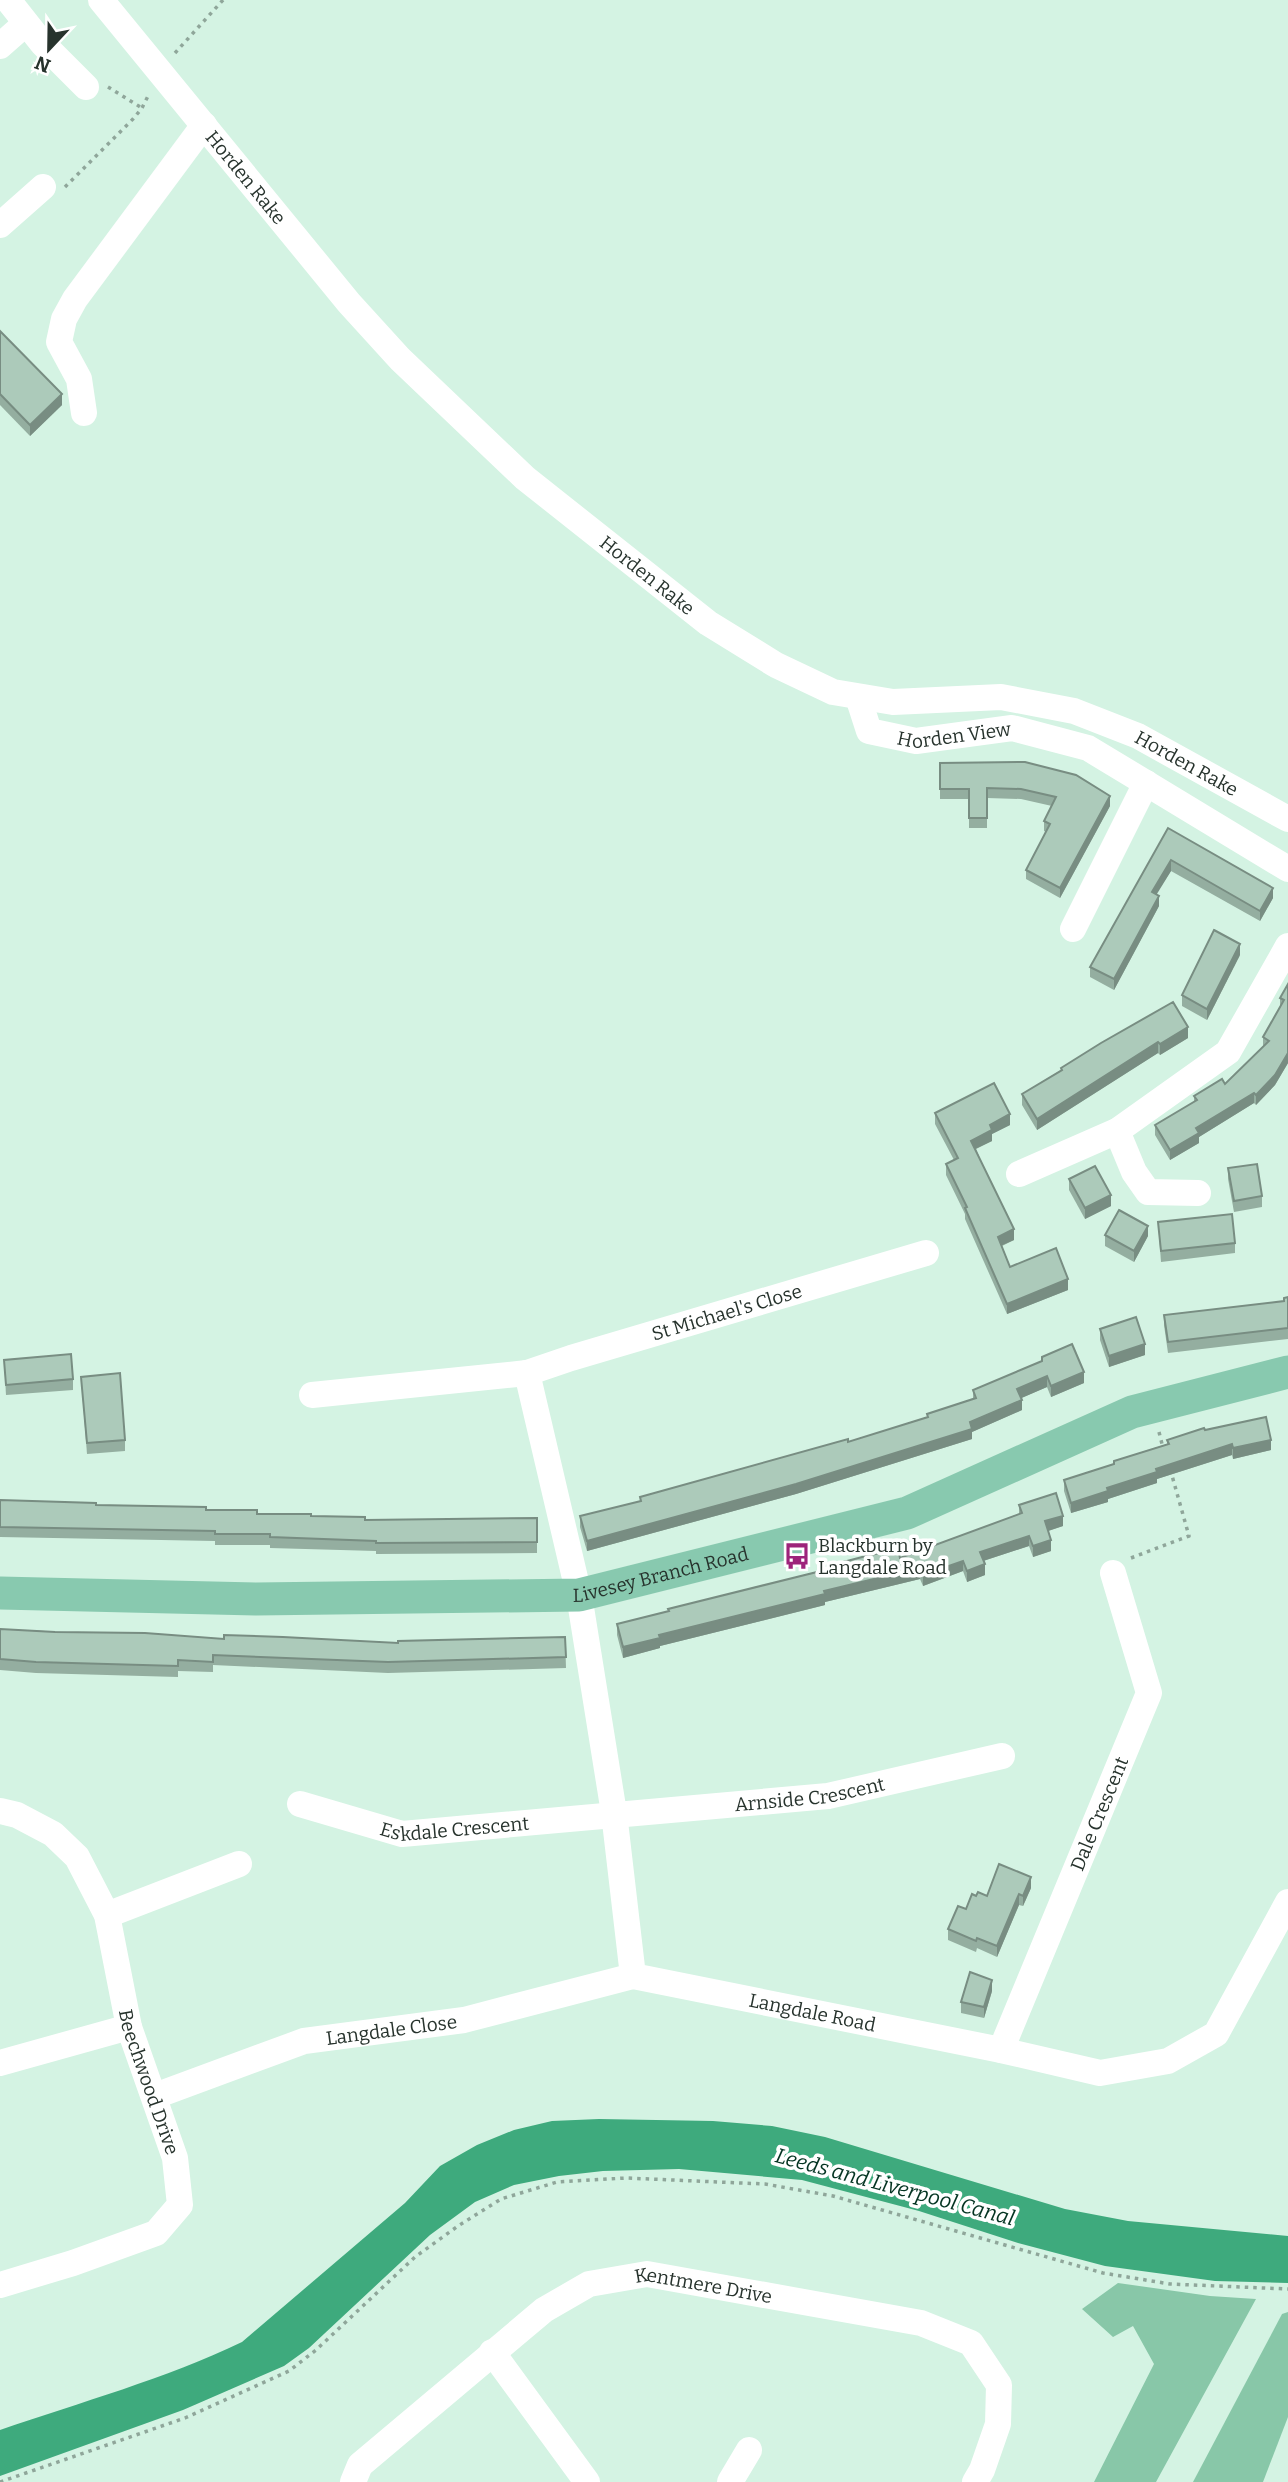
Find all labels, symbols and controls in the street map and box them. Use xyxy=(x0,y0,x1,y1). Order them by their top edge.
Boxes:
north arrow xyxy=(14,14,84,84)
text: N xyxy=(31,51,54,78)
street label: Horden Rake xyxy=(201,126,291,229)
street label: Horden Rake xyxy=(595,530,699,619)
street label: Horden View xyxy=(895,717,1013,753)
street label: Horden Rake xyxy=(1131,725,1242,801)
street label: St Michael's Close xyxy=(649,1279,805,1345)
place label: Blackburn by Langdale Road xyxy=(818,1534,947,1579)
bus stop icon: Blackburn by Langdale Road xyxy=(782,1541,812,1571)
street label: Livesey Branch Road xyxy=(573,1542,751,1607)
street label: Dale Crescent xyxy=(1065,1753,1133,1874)
street label: Arnside Crescent xyxy=(734,1772,887,1816)
street label: Eskdale Crescent xyxy=(377,1811,530,1846)
street label: Langdale Road xyxy=(747,1988,878,2036)
street label: Beechwood Drive xyxy=(114,2007,184,2158)
street label: Langdale Close xyxy=(325,2010,458,2050)
water label: Leeds and Liverpool Canal xyxy=(772,2143,1018,2232)
street label: Kentmere Drive xyxy=(633,2262,774,2308)

